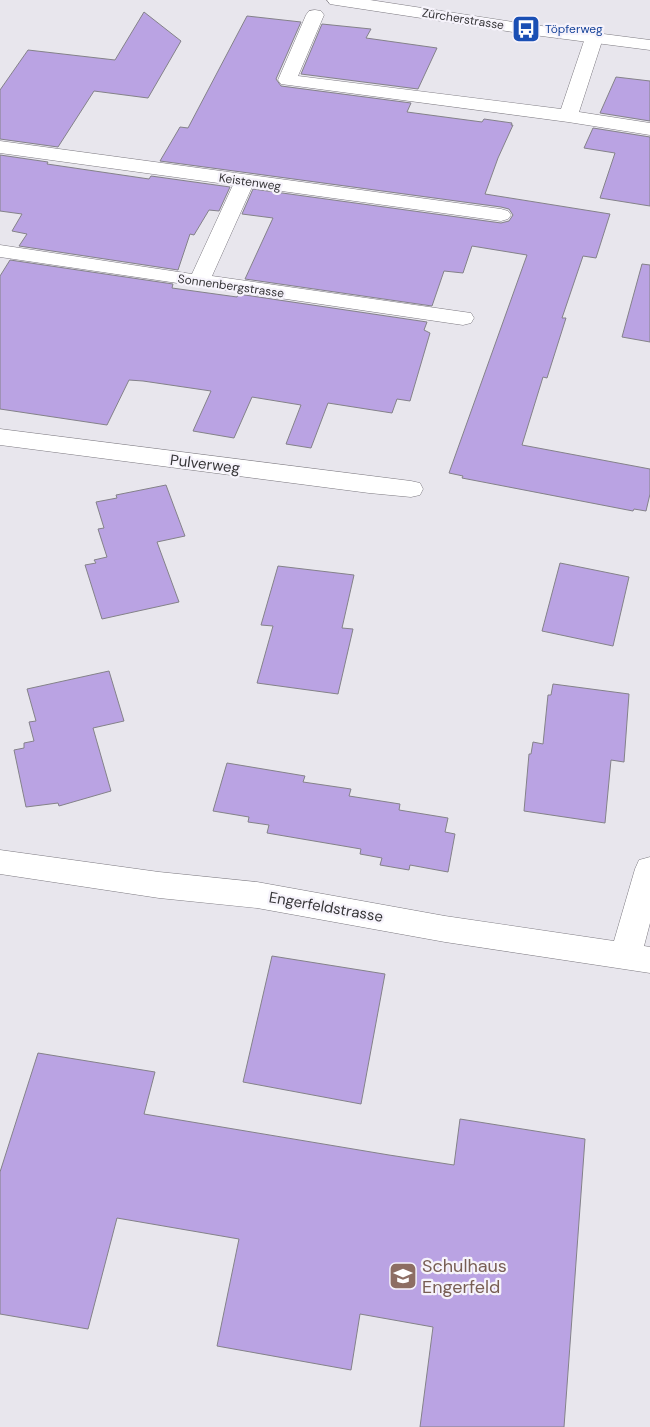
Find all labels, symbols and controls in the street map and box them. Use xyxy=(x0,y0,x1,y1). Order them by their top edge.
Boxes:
street label: Zürcherstrasse xyxy=(421,5,505,33)
bus stop icon: Töpferweg xyxy=(511,14,541,44)
place label: Töpferweg xyxy=(545,21,603,37)
street label: Keistenweg xyxy=(218,170,282,194)
street label: Sonnenbergstrasse xyxy=(177,271,285,301)
street label: Pulverweg xyxy=(169,450,241,478)
street label: Engerfeldstrasse xyxy=(267,887,385,927)
place label: Schulhaus Engerfeld xyxy=(422,1254,507,1299)
school or university icon: Schulhaus Engerfeld xyxy=(388,1261,418,1291)

